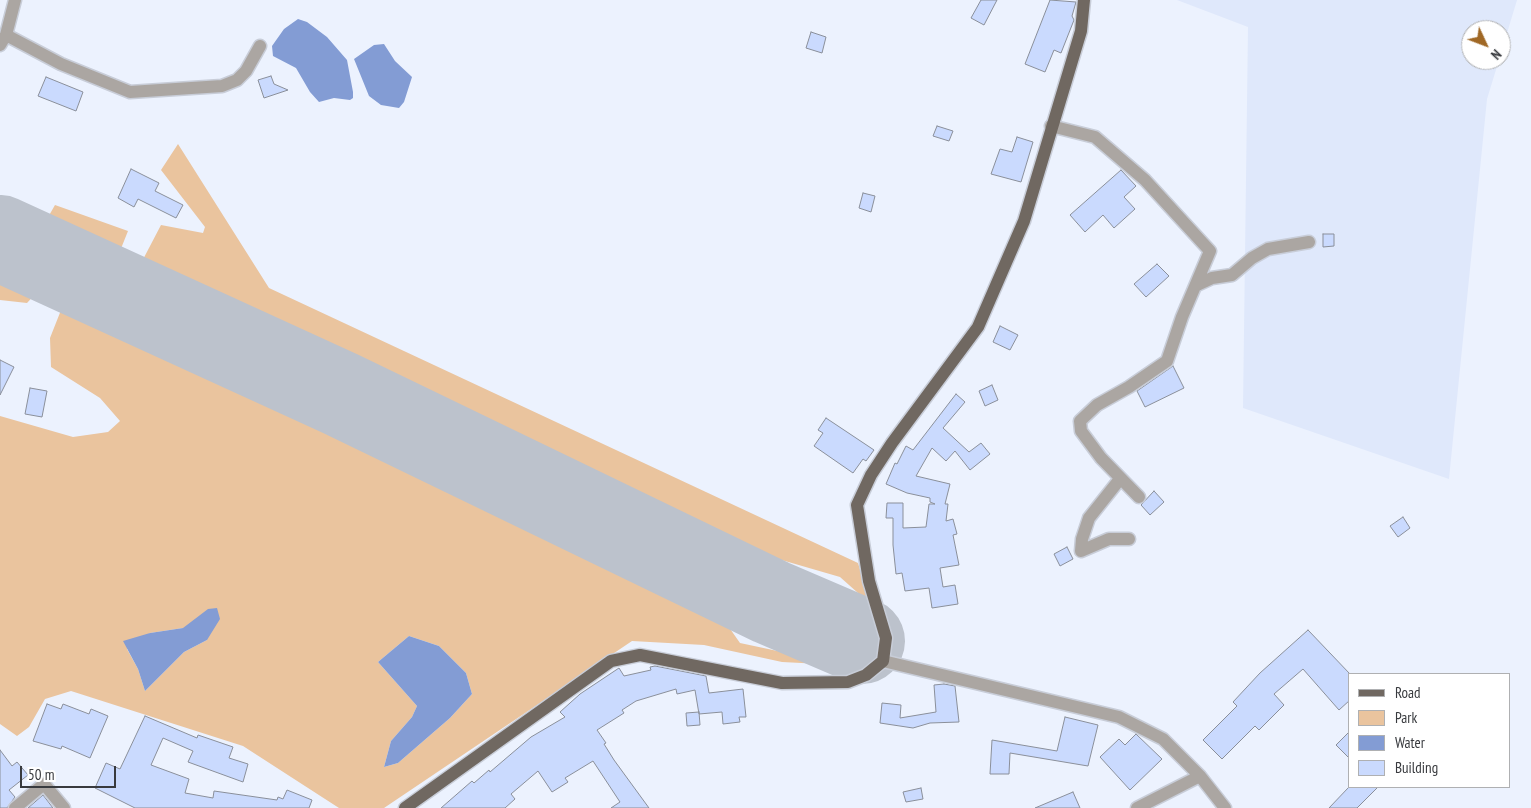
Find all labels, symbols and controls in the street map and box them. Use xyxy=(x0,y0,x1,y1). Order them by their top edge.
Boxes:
north arrow xyxy=(1461,20,1511,70)
text: N xyxy=(1487,46,1505,63)
legend xyxy=(1348,673,1511,788)
text: Road xyxy=(1395,683,1421,702)
text: Park xyxy=(1395,708,1417,727)
text: Water xyxy=(1395,733,1425,752)
scale bar xyxy=(22,756,119,788)
text: Building xyxy=(1395,758,1438,777)
text: 50 m xyxy=(28,765,54,784)

